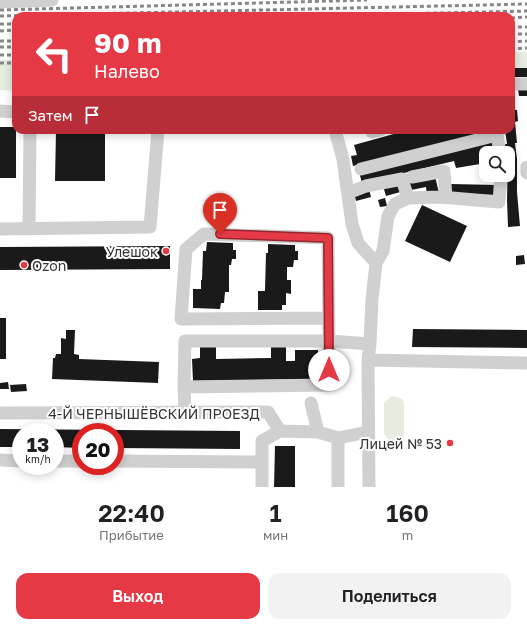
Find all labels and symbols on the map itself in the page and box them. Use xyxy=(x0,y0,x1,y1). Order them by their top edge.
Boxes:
pin xyxy=(203,193,237,234)
place label: Улешок xyxy=(106,243,158,260)
marker: Улешок xyxy=(161,246,171,256)
place label: Ozon xyxy=(32,257,66,274)
marker: Ozon xyxy=(19,260,29,270)
position arrow xyxy=(308,349,350,391)
street label: 4-Й ЧЕРНЫШЁВСКИЙ ПРОЕЗД xyxy=(48,405,260,422)
speed limit sign: 20 xyxy=(72,423,124,475)
place label: Лицей № 53 xyxy=(359,435,442,452)
marker: Лицей № 53 xyxy=(445,438,455,448)

